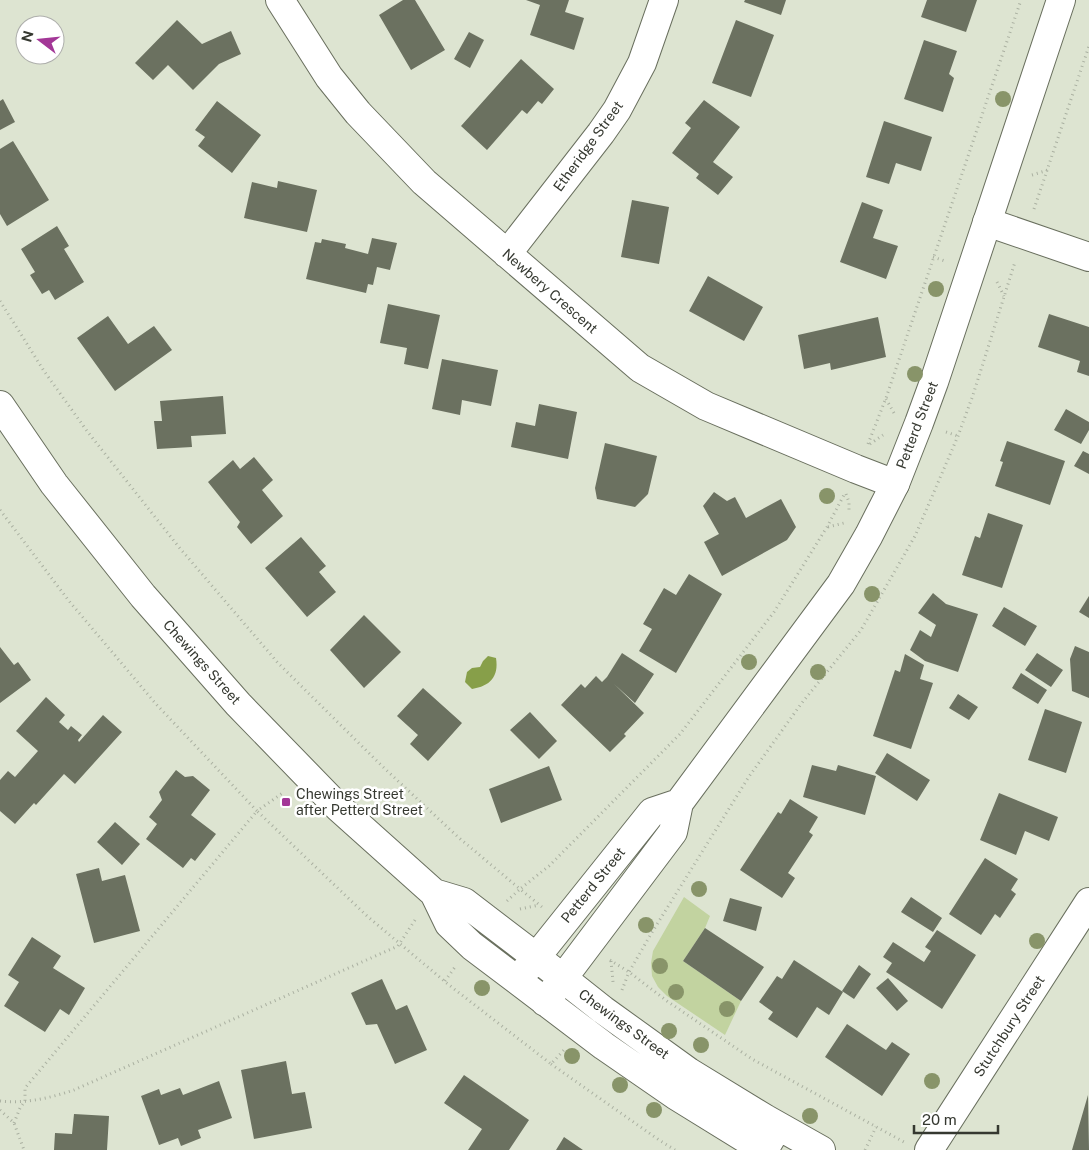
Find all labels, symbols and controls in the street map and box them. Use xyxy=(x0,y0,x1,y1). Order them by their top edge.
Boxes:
north arrow xyxy=(15,15,65,65)
text: N xyxy=(18,29,37,44)
street label: Etheridge Street xyxy=(550,98,626,194)
street label: Newbery Crescent xyxy=(499,245,601,337)
street label: Petterd Street xyxy=(893,379,941,471)
street label: Chewings Street xyxy=(160,617,244,707)
place label: Chewings Street after Petterd Street xyxy=(296,786,423,818)
marker: Chewings Street after Petterd Street xyxy=(280,796,292,808)
street label: Petterd Street xyxy=(558,844,628,926)
street label: Stutchbury Street xyxy=(970,972,1048,1080)
street label: Chewings Street xyxy=(576,986,672,1062)
scale bar xyxy=(914,1102,998,1134)
text: 20 m xyxy=(922,1111,957,1128)

